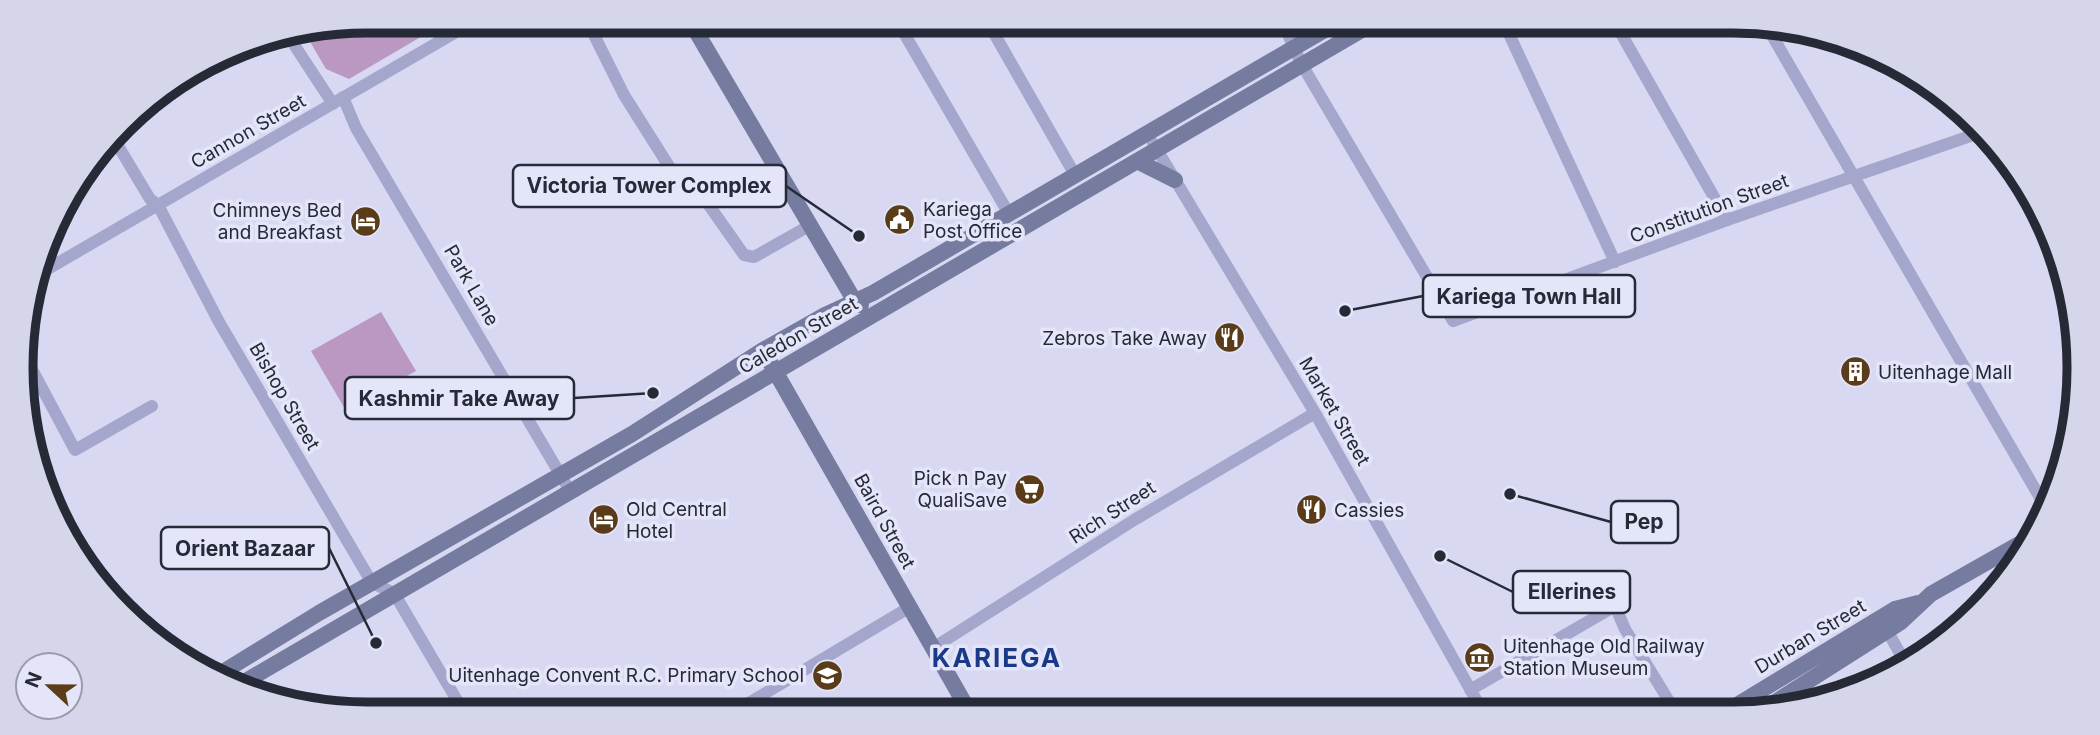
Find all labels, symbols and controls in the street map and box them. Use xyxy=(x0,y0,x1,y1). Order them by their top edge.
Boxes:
street label: Cannon Street xyxy=(187,89,310,174)
callout: Victoria Tower Complex xyxy=(513,165,786,207)
street label: Constitution Street xyxy=(1627,169,1792,248)
text: Victoria Tower Complex xyxy=(527,173,772,198)
place label: Kariega Post Office xyxy=(923,198,1022,243)
place label: Chimneys Bed and Breakfast xyxy=(213,199,342,244)
public building icon: Kariega Post Office xyxy=(883,203,917,237)
hotel icon: Chimneys Bed and Breakfast xyxy=(348,204,382,238)
street label: Park Lane xyxy=(439,241,504,330)
callout: Kariega Town Hall xyxy=(1423,275,1635,317)
text: Kariega Town Hall xyxy=(1437,284,1621,309)
street label: Caledon Street xyxy=(735,292,862,379)
restaurant icon: Zebros Take Away xyxy=(1213,321,1247,355)
place label: Zebros Take Away xyxy=(1042,327,1207,350)
street label: Bishop Street xyxy=(245,338,325,454)
street label: Market Street xyxy=(1294,353,1375,470)
building icon: Uitenhage Mall xyxy=(1838,355,1872,389)
place label: Uitenhage Mall xyxy=(1878,361,2012,384)
callout: Kashmir Take Away xyxy=(345,377,574,419)
text: Kashmir Take Away xyxy=(359,386,560,411)
place label: Pick n Pay QualiSave xyxy=(914,467,1007,512)
street label: Baird Street xyxy=(849,470,920,573)
supermarket icon: Pick n Pay QualiSave xyxy=(1013,472,1047,506)
street label: Rich Street xyxy=(1065,476,1160,549)
restaurant icon: Cassies xyxy=(1294,493,1328,527)
place label: Old Central Hotel xyxy=(626,498,727,543)
place label: Cassies xyxy=(1334,499,1404,522)
callout: Pep xyxy=(1611,501,1678,543)
hotel icon: Old Central Hotel xyxy=(586,503,620,537)
text: Pep xyxy=(1624,509,1664,534)
callout: Orient Bazaar xyxy=(161,527,329,569)
text: Orient Bazaar xyxy=(175,536,315,561)
callout: Ellerines xyxy=(1513,571,1630,613)
text: Ellerines xyxy=(1528,579,1616,604)
street label: Durban Street xyxy=(1751,594,1870,678)
place label: Uitenhage Old Railway Station Museum xyxy=(1503,635,1705,680)
museum icon: Uitenhage Old Railway Station Museum xyxy=(1463,640,1497,674)
district label: KARIEGA xyxy=(932,642,1062,673)
north arrow xyxy=(14,651,84,721)
school or university icon: Uitenhage Convent R.C. Primary School xyxy=(810,658,844,692)
place label: Uitenhage Convent R.C. Primary School xyxy=(448,664,804,687)
text: N xyxy=(20,669,47,691)

